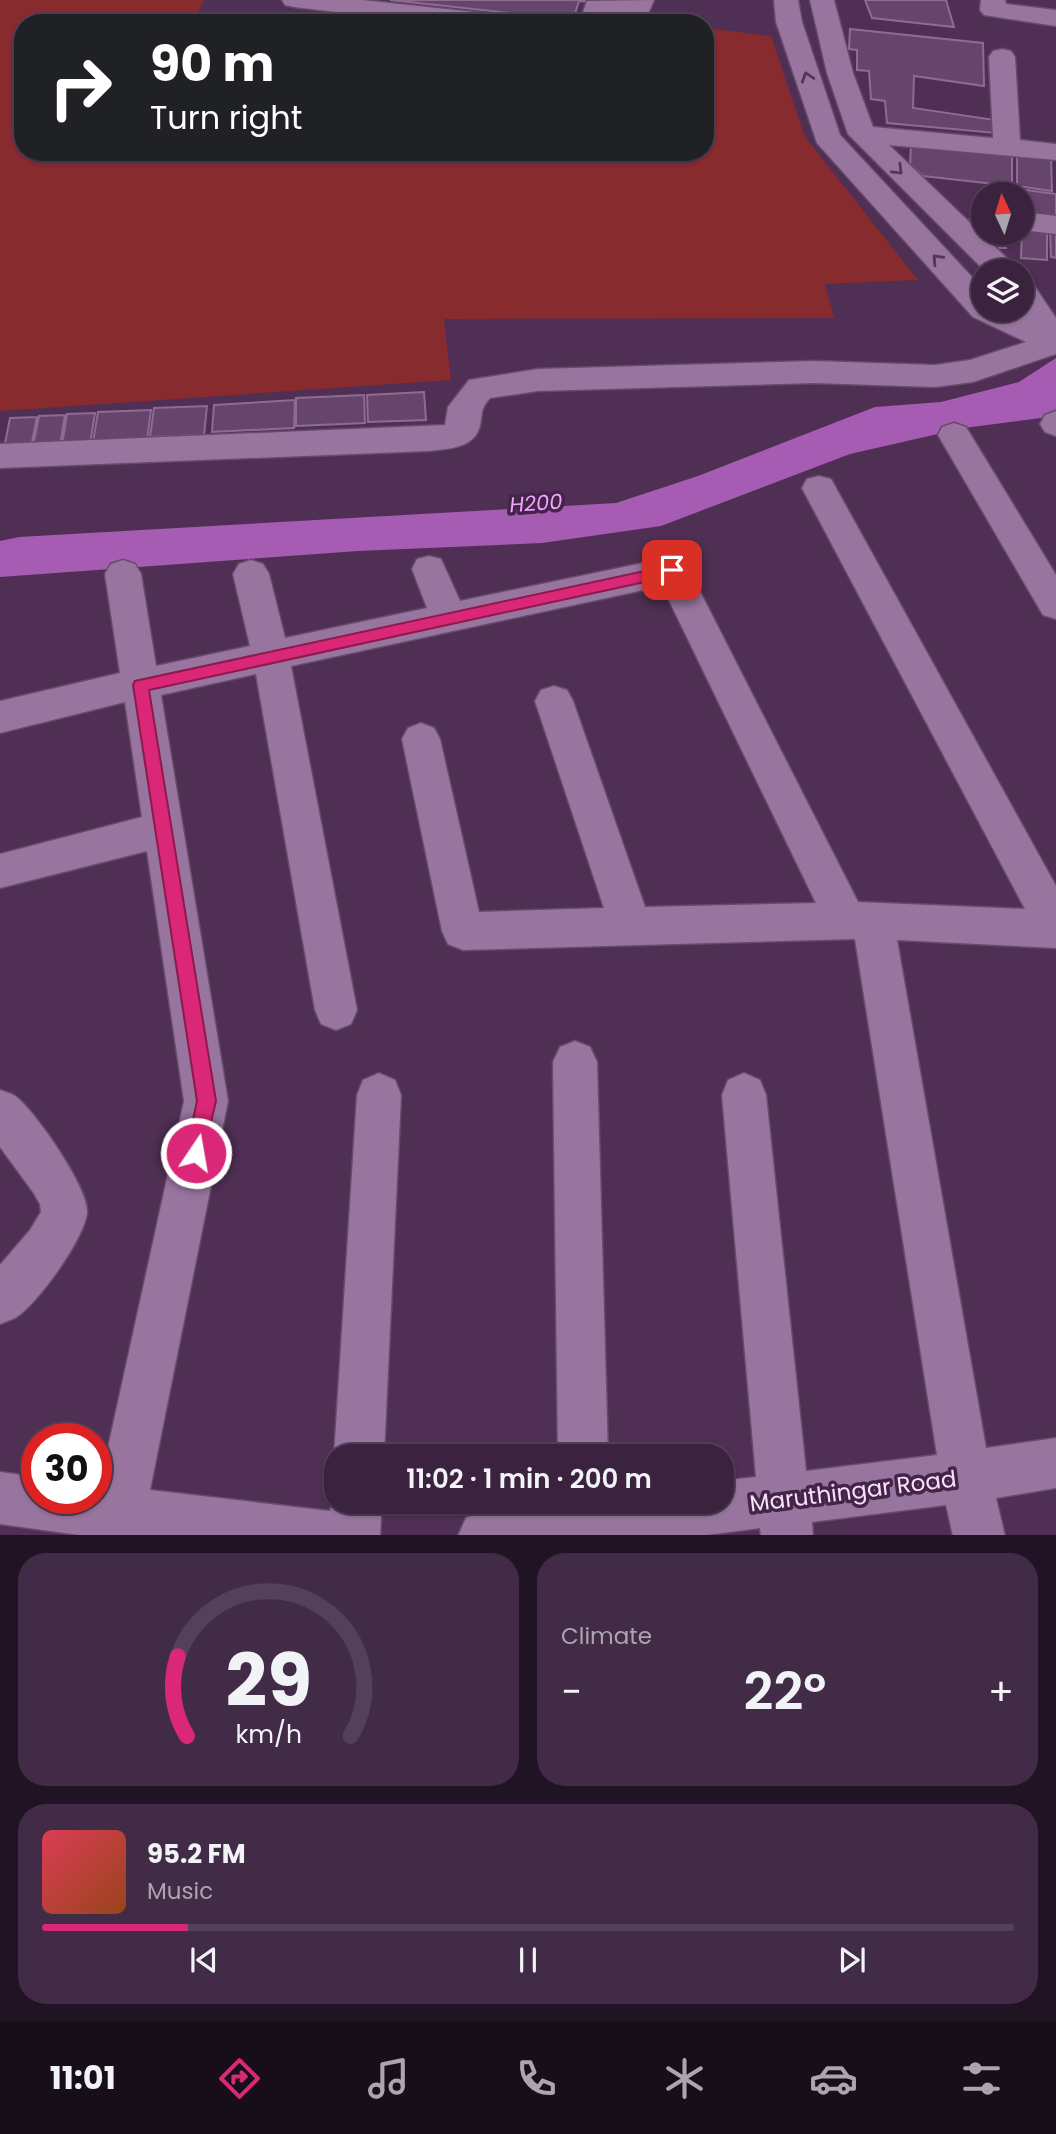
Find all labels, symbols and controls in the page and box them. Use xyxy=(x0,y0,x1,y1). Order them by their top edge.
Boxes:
text: 90 m xyxy=(150,30,274,98)
icon: right xyxy=(35,42,126,133)
one-way arrow xyxy=(801,71,816,83)
text: Turn right xyxy=(150,95,302,140)
one-way arrow xyxy=(890,161,903,174)
north arrow xyxy=(971,182,1034,245)
map controls xyxy=(971,182,1034,322)
one-way arrow xyxy=(933,254,946,267)
button: layers xyxy=(971,259,1034,322)
water label: H200 xyxy=(509,487,563,519)
pin xyxy=(642,540,702,600)
icon: arrive xyxy=(653,551,691,589)
position arrow xyxy=(159,1116,233,1190)
speed limit sign: 30 xyxy=(21,1423,112,1514)
text: 11:02 · 1 min · 200 m xyxy=(406,1461,652,1497)
street label: Maruthingar Road xyxy=(748,1462,958,1520)
text: Climate xyxy=(561,1620,652,1652)
text: 29 xyxy=(225,1630,312,1731)
text: 22° xyxy=(744,1655,826,1728)
text: − xyxy=(561,1665,582,1718)
text: + xyxy=(988,1665,1014,1718)
text: km/h xyxy=(235,1716,302,1751)
text: 95.2 FM xyxy=(147,1836,246,1872)
text: Music xyxy=(147,1875,213,1907)
icon: previous xyxy=(185,1941,223,1979)
icon: pause xyxy=(509,1941,547,1979)
icon: next xyxy=(833,1941,871,1979)
icon: directions xyxy=(215,2054,264,2103)
icon: music xyxy=(364,2054,413,2103)
icon: phone xyxy=(512,2054,561,2103)
icon: climate xyxy=(660,2054,709,2103)
icon: car xyxy=(809,2054,858,2103)
icon: filters xyxy=(957,2054,1006,2103)
text: 11:01 xyxy=(50,2055,116,2100)

